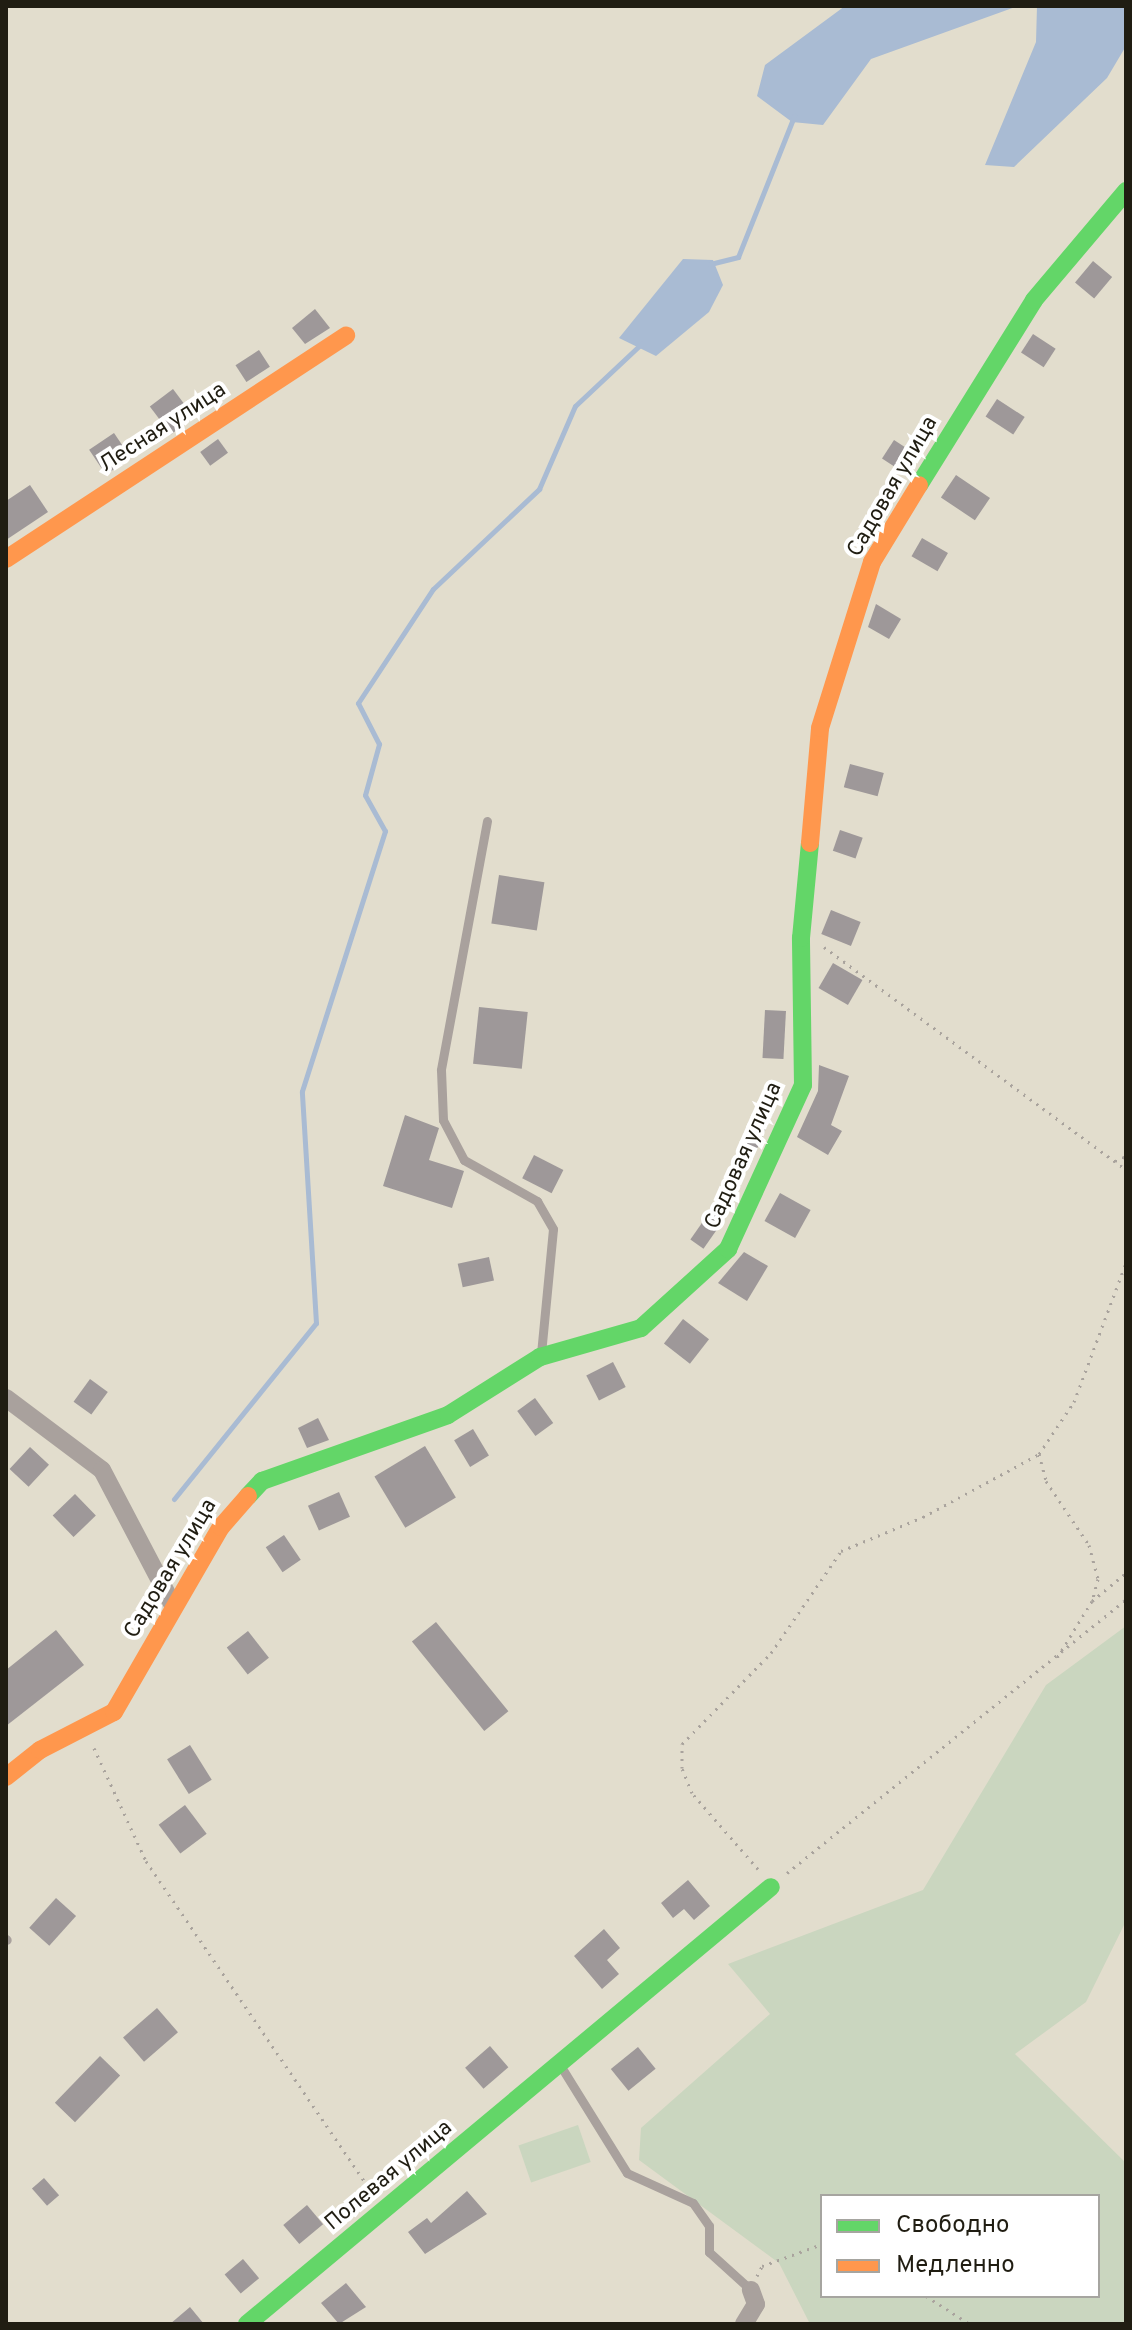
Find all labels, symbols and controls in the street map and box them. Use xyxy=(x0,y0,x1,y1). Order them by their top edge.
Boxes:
street label: Лесная улица xyxy=(95,377,231,479)
street label: Садовая улица xyxy=(842,412,944,562)
street label: Садовая улица xyxy=(700,1078,788,1234)
street label: Садовая улица xyxy=(119,1495,223,1643)
street label: Полевая улица xyxy=(320,2115,458,2237)
legend xyxy=(820,2194,1100,2298)
text: Свободно xyxy=(896,2211,1009,2241)
text: Медленно xyxy=(896,2251,1015,2281)

